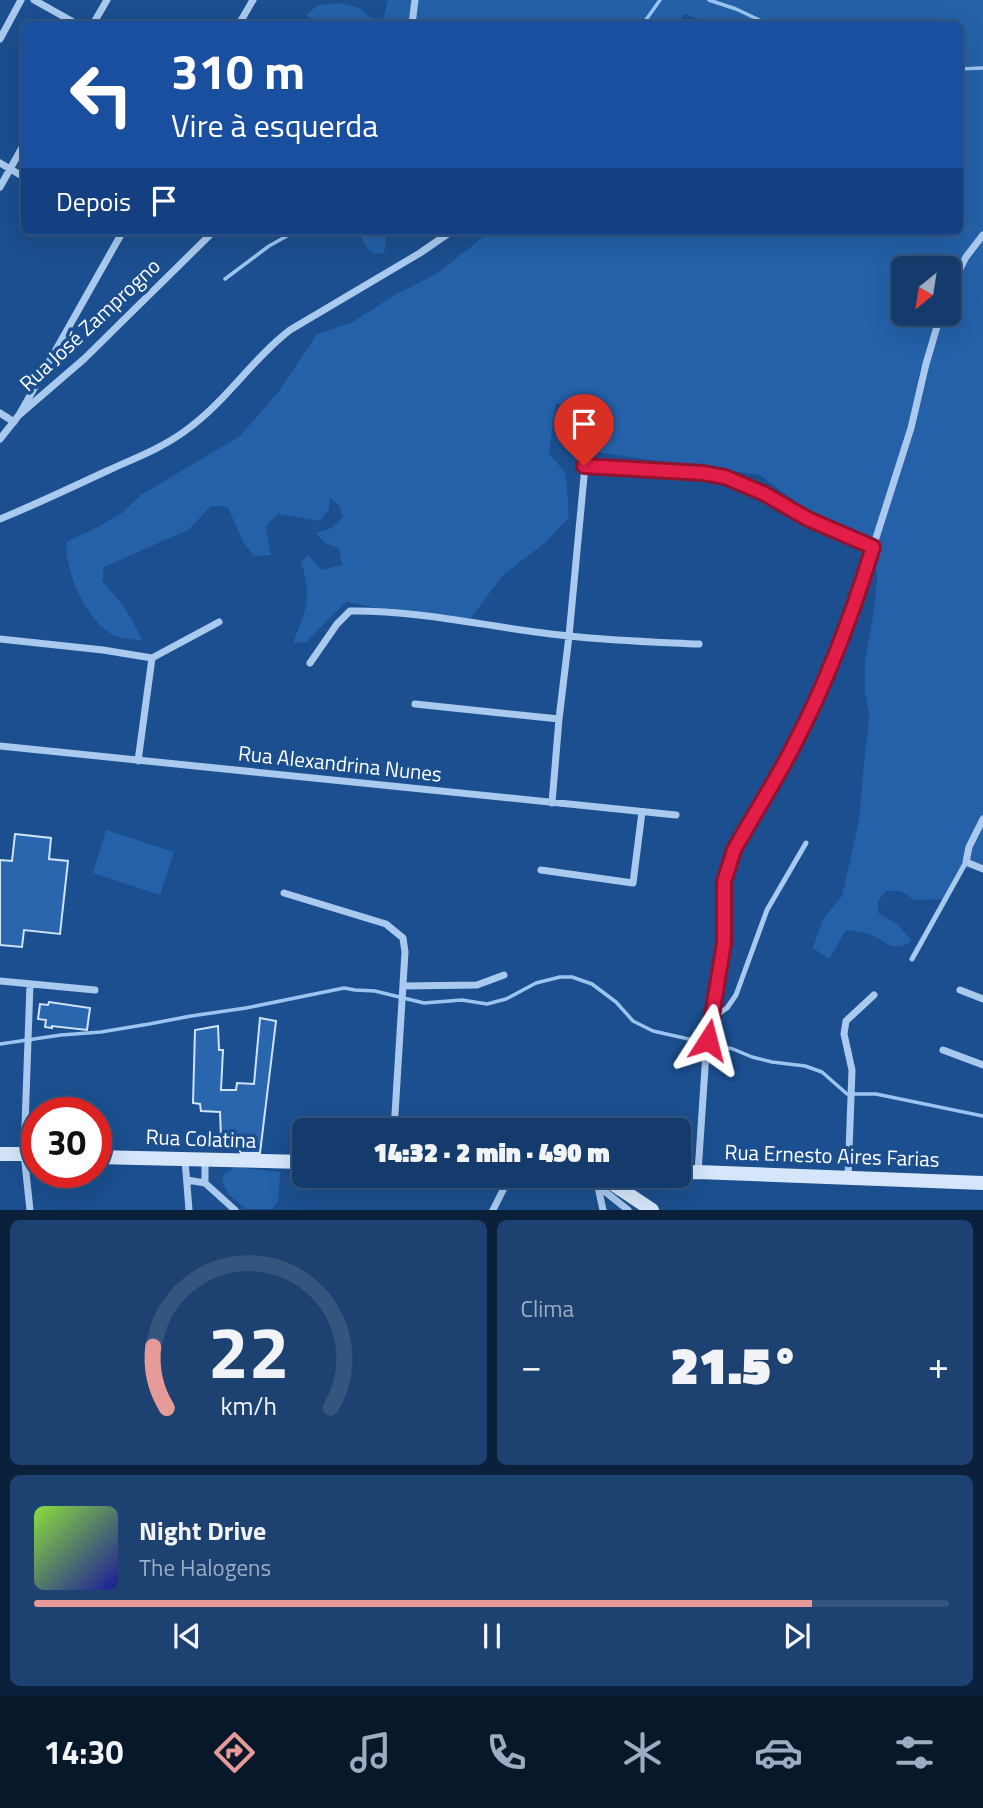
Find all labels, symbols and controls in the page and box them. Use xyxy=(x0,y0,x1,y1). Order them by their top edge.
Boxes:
text: 310 m xyxy=(171,33,305,108)
icon: left xyxy=(56,49,147,140)
text: Vire à esquerda xyxy=(171,101,378,149)
text: Depois xyxy=(56,182,131,221)
icon: arrive xyxy=(145,182,183,220)
street label: Rua José Zamprogno xyxy=(12,250,167,398)
north arrow xyxy=(891,256,961,326)
map controls xyxy=(891,256,961,326)
pin xyxy=(554,394,614,466)
icon: arrive xyxy=(565,405,603,443)
street label: Rua Alexandrina Nunes xyxy=(237,736,444,790)
position arrow xyxy=(671,1003,745,1077)
speed limit sign: 30 xyxy=(21,1097,112,1188)
street label: Rua Colatina xyxy=(145,1120,257,1156)
text: 14:32 · 2 min · 490 m xyxy=(373,1133,610,1172)
street label: Rua Ernesto Aires Farias xyxy=(724,1135,940,1175)
text: Clima xyxy=(521,1291,574,1326)
text: 22 xyxy=(207,1297,289,1407)
text: 21.5° xyxy=(670,1325,799,1404)
text: − xyxy=(521,1336,542,1394)
text: + xyxy=(928,1336,949,1394)
text: km/h xyxy=(220,1387,277,1425)
text: Night Drive xyxy=(139,1511,266,1550)
text: The Halogens xyxy=(139,1550,271,1585)
icon: previous xyxy=(168,1617,206,1655)
icon: pause xyxy=(473,1617,511,1655)
icon: next xyxy=(778,1617,816,1655)
text: 14:30 xyxy=(44,1728,123,1776)
icon: directions xyxy=(210,1728,259,1777)
icon: music xyxy=(346,1728,395,1777)
icon: phone xyxy=(482,1728,531,1777)
icon: climate xyxy=(618,1728,667,1777)
icon: car xyxy=(754,1728,803,1777)
icon: filters xyxy=(890,1728,939,1777)

